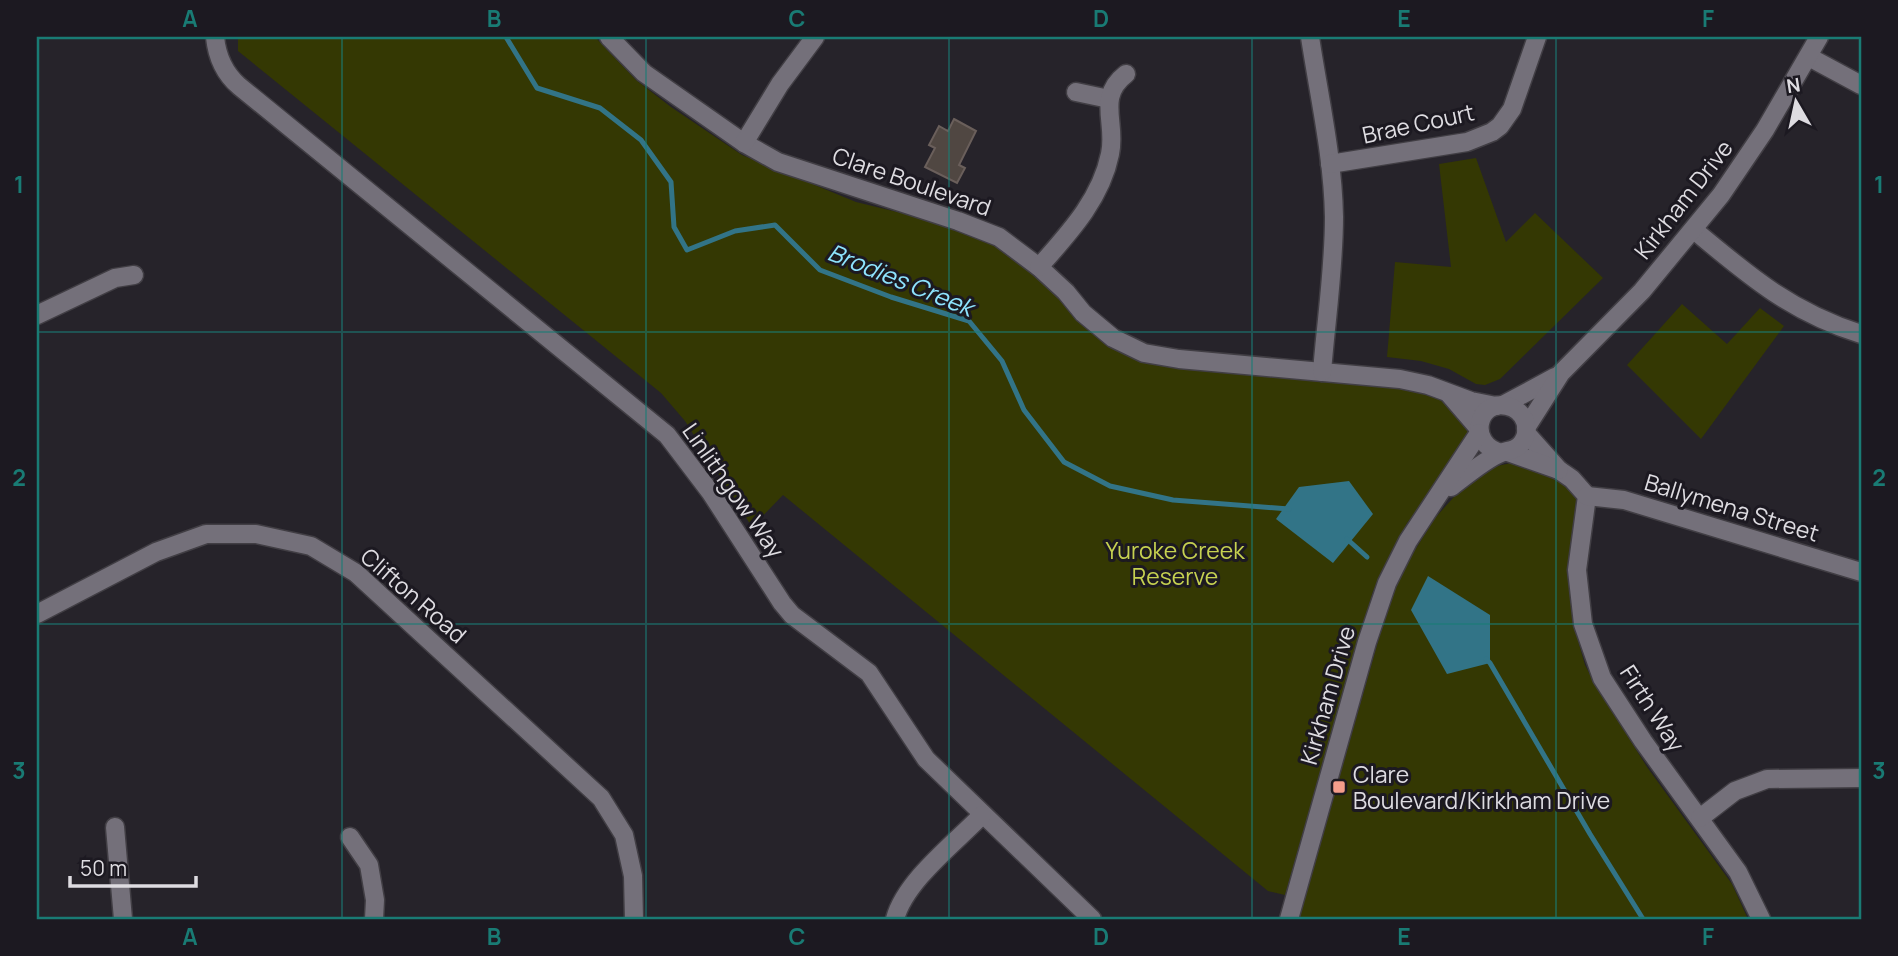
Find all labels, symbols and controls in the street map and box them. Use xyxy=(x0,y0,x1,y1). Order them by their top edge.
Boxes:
text: A xyxy=(182,2,198,34)
text: B xyxy=(487,2,501,34)
text: C xyxy=(789,2,806,34)
text: D xyxy=(1093,2,1109,34)
text: E xyxy=(1397,2,1411,34)
text: F xyxy=(1702,2,1714,34)
north arrow xyxy=(1762,66,1832,136)
text: N xyxy=(1785,71,1802,99)
street label: Brae Court xyxy=(1359,96,1477,150)
street label: Kirkham Drive xyxy=(1626,133,1740,265)
street label: Clare Boulevard xyxy=(828,139,996,223)
text: 1 xyxy=(14,168,24,200)
text: 1 xyxy=(1874,168,1884,200)
water label: Brodies Creek xyxy=(823,235,981,324)
street label: Linlithgow Way xyxy=(676,416,792,564)
text: 2 xyxy=(12,461,26,493)
text: 2 xyxy=(1872,461,1886,493)
street label: Ballymena Street xyxy=(1641,465,1823,549)
park label: Yuroke Creek Reserve xyxy=(1105,534,1245,592)
street label: Clifton Road xyxy=(354,540,474,650)
street label: Kirkham Drive xyxy=(1292,622,1362,768)
street label: Firth Way xyxy=(1613,658,1693,758)
text: 3 xyxy=(12,754,26,786)
text: 3 xyxy=(1872,754,1886,786)
place label: Clare Boulevard/Kirkham Drive xyxy=(1353,758,1610,816)
marker: Clare Boulevard/Kirkham Drive xyxy=(1331,779,1347,795)
scale bar xyxy=(70,844,196,888)
text: 50 m xyxy=(80,854,127,882)
text: A xyxy=(182,920,198,952)
text: B xyxy=(487,920,501,952)
text: C xyxy=(789,920,806,952)
text: D xyxy=(1093,920,1109,952)
text: E xyxy=(1397,920,1411,952)
text: F xyxy=(1702,920,1714,952)

